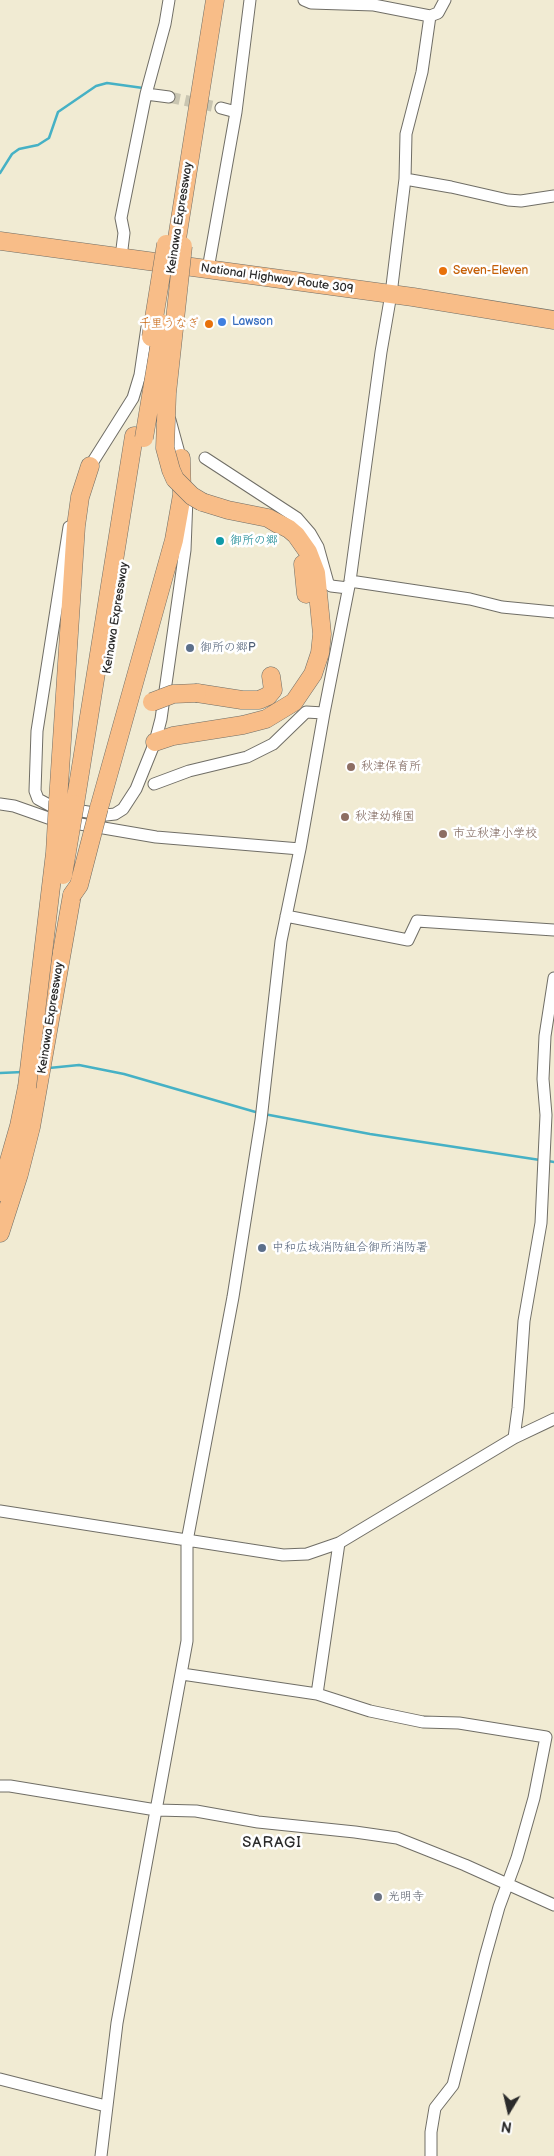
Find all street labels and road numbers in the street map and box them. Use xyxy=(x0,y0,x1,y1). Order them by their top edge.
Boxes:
street label: Keinawa Expressway xyxy=(164,161,196,275)
street label: National Highway Route 309 xyxy=(200,261,354,297)
street label: Keinawa Expressway xyxy=(100,561,132,675)
street label: Keinawa Expressway xyxy=(35,961,67,1075)

